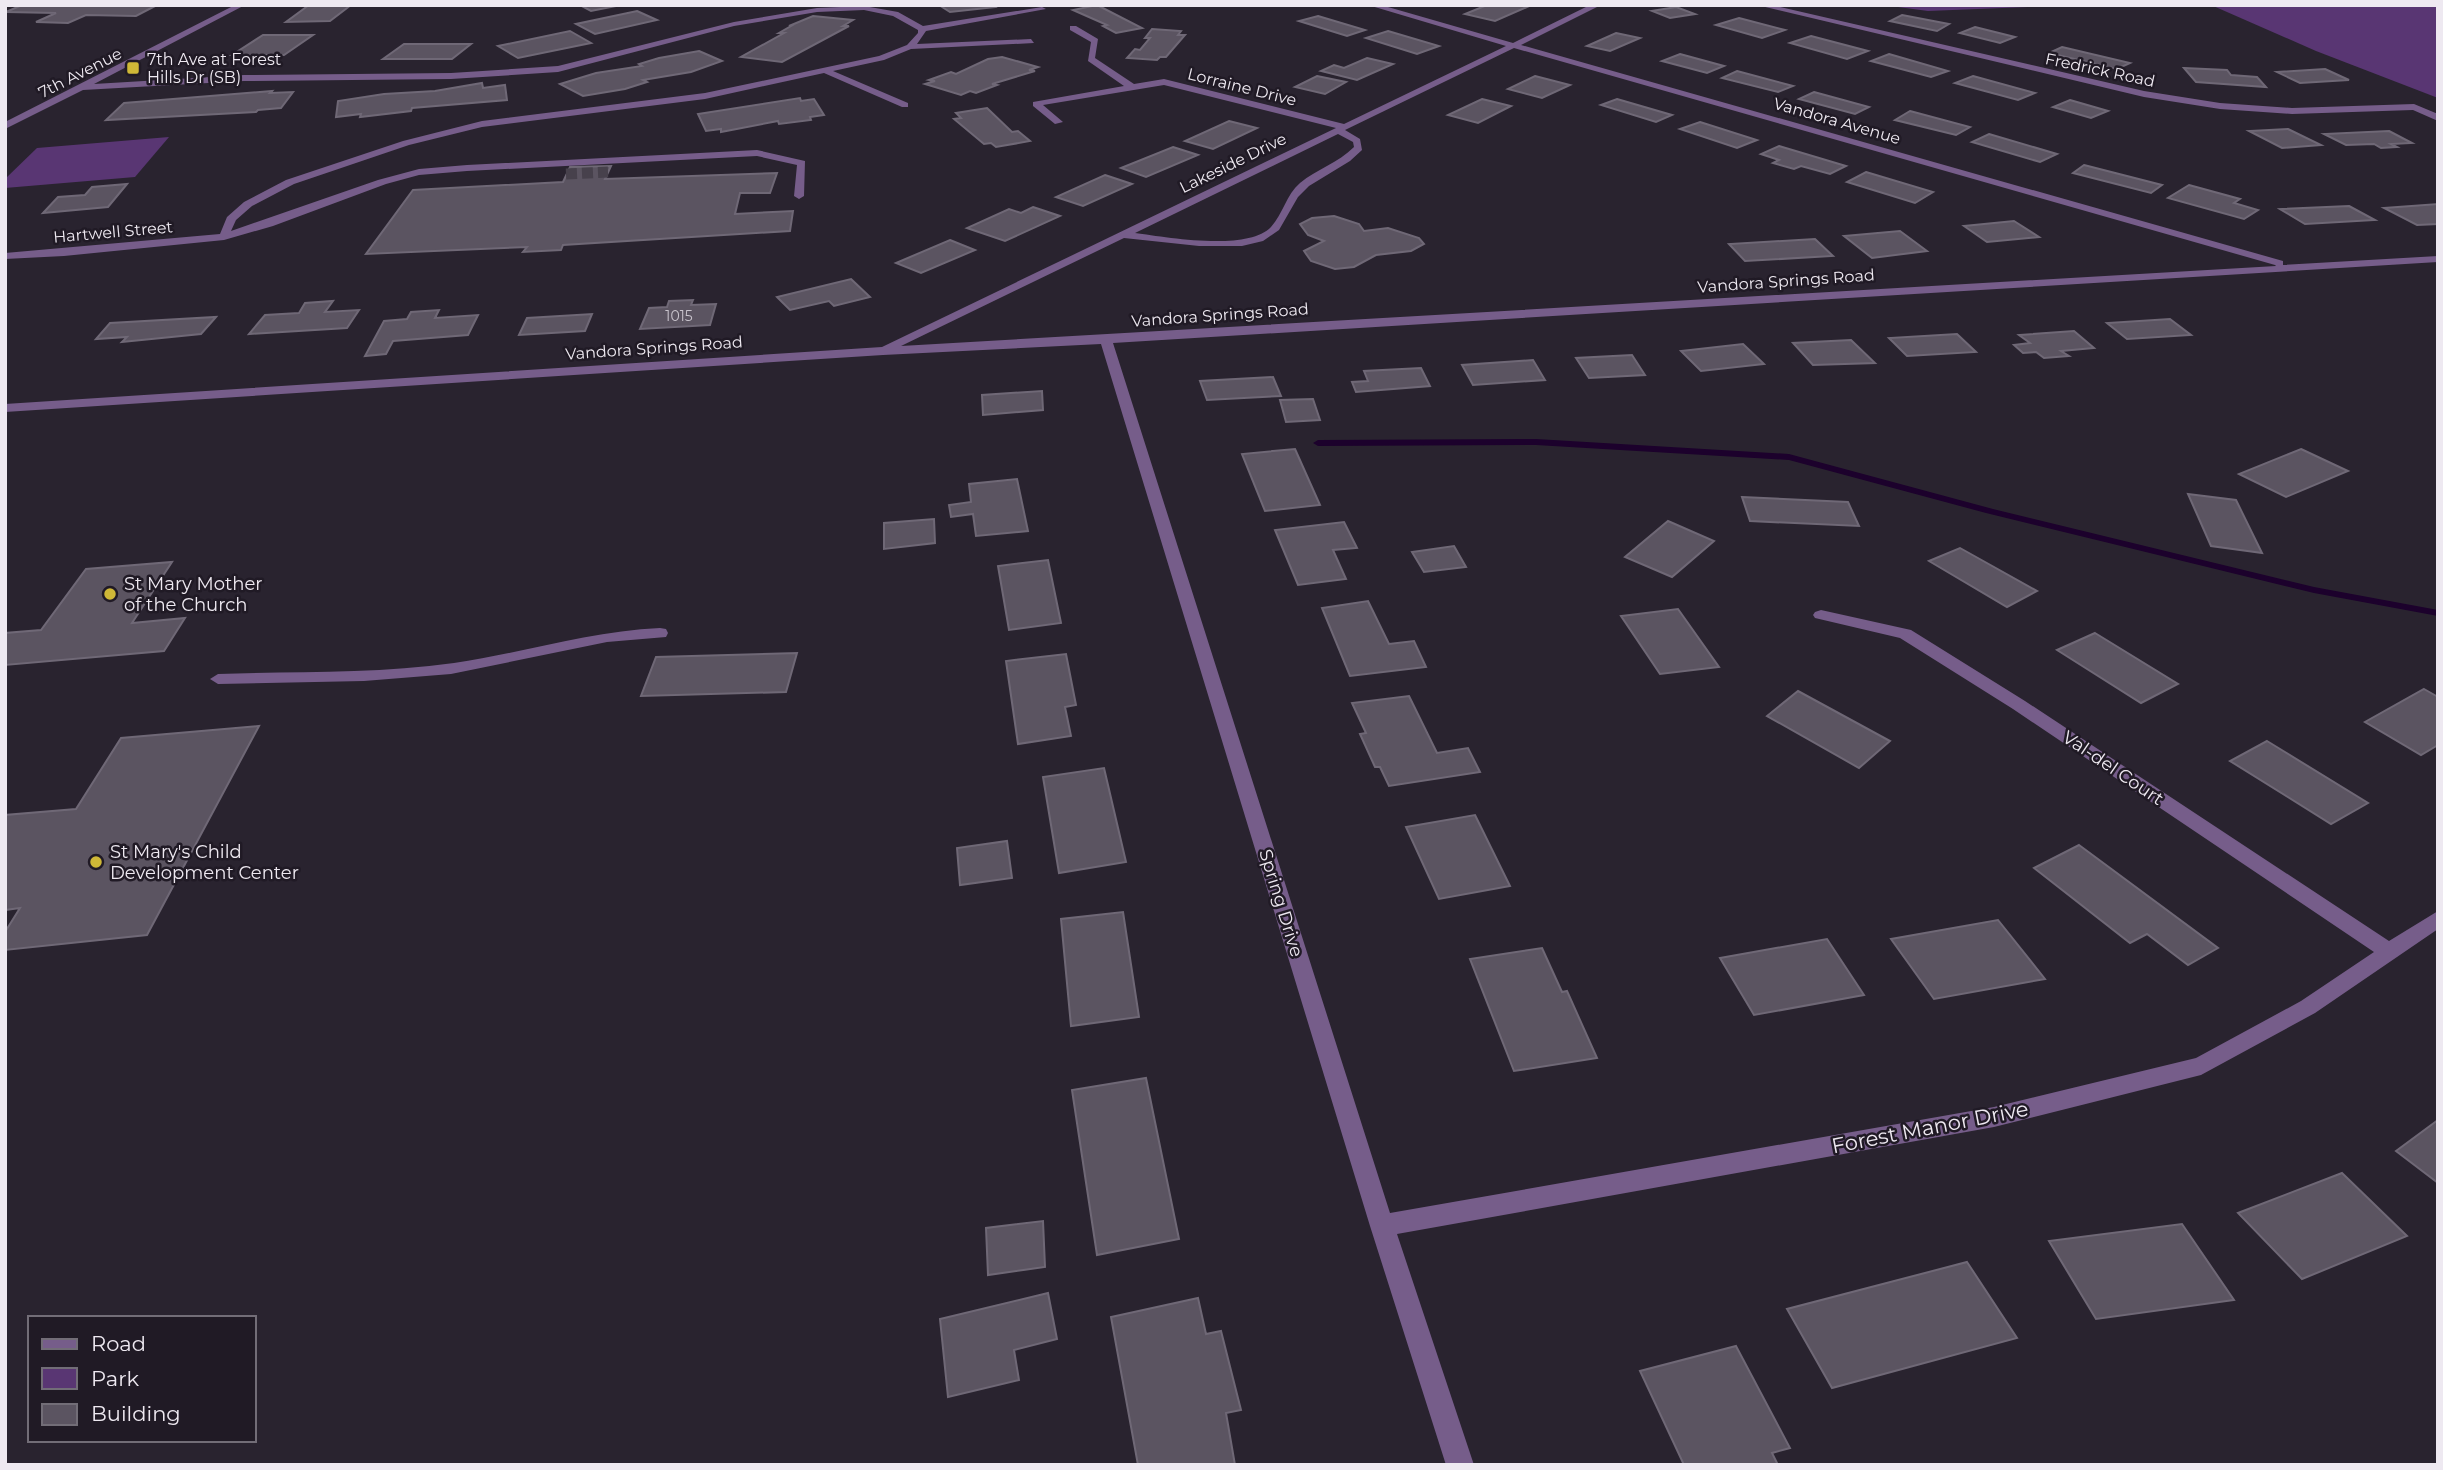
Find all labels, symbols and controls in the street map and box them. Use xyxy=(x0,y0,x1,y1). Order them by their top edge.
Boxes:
street label: 7th Avenue xyxy=(35,44,125,102)
street label: Fredrick Road xyxy=(2043,49,2157,91)
place label: 7th Ave at Forest Hills Dr (SB) xyxy=(147,50,282,87)
marker: 7th Ave at Forest Hills Dr (SB) xyxy=(125,60,141,76)
street label: Lorraine Drive xyxy=(1186,64,1298,110)
street label: Vandora Avenue xyxy=(1771,94,1903,148)
street label: Lakeside Drive xyxy=(1176,129,1290,197)
street label: Hartwell Street xyxy=(52,217,174,247)
street label: Vandora Springs Road xyxy=(1697,265,1875,297)
street label: Vandora Springs Road xyxy=(1131,299,1309,331)
house number: 1015 xyxy=(665,307,693,325)
street label: Vandora Springs Road xyxy=(565,332,743,364)
place label: St Mary Mother of the Church xyxy=(124,573,263,616)
marker: St Mary Mother of the Church xyxy=(102,586,118,602)
street label: Val-del Court xyxy=(2058,726,2168,810)
place label: St Mary's Child Development Center xyxy=(110,841,299,884)
street label: Spring Drive xyxy=(1254,846,1308,960)
marker: St Mary's Child Development Center xyxy=(88,854,104,870)
street label: Forest Manor Drive xyxy=(1829,1096,2031,1158)
legend xyxy=(28,1316,256,1442)
text: Road xyxy=(91,1331,146,1356)
text: Park xyxy=(91,1366,139,1391)
text: Building xyxy=(91,1401,181,1426)

